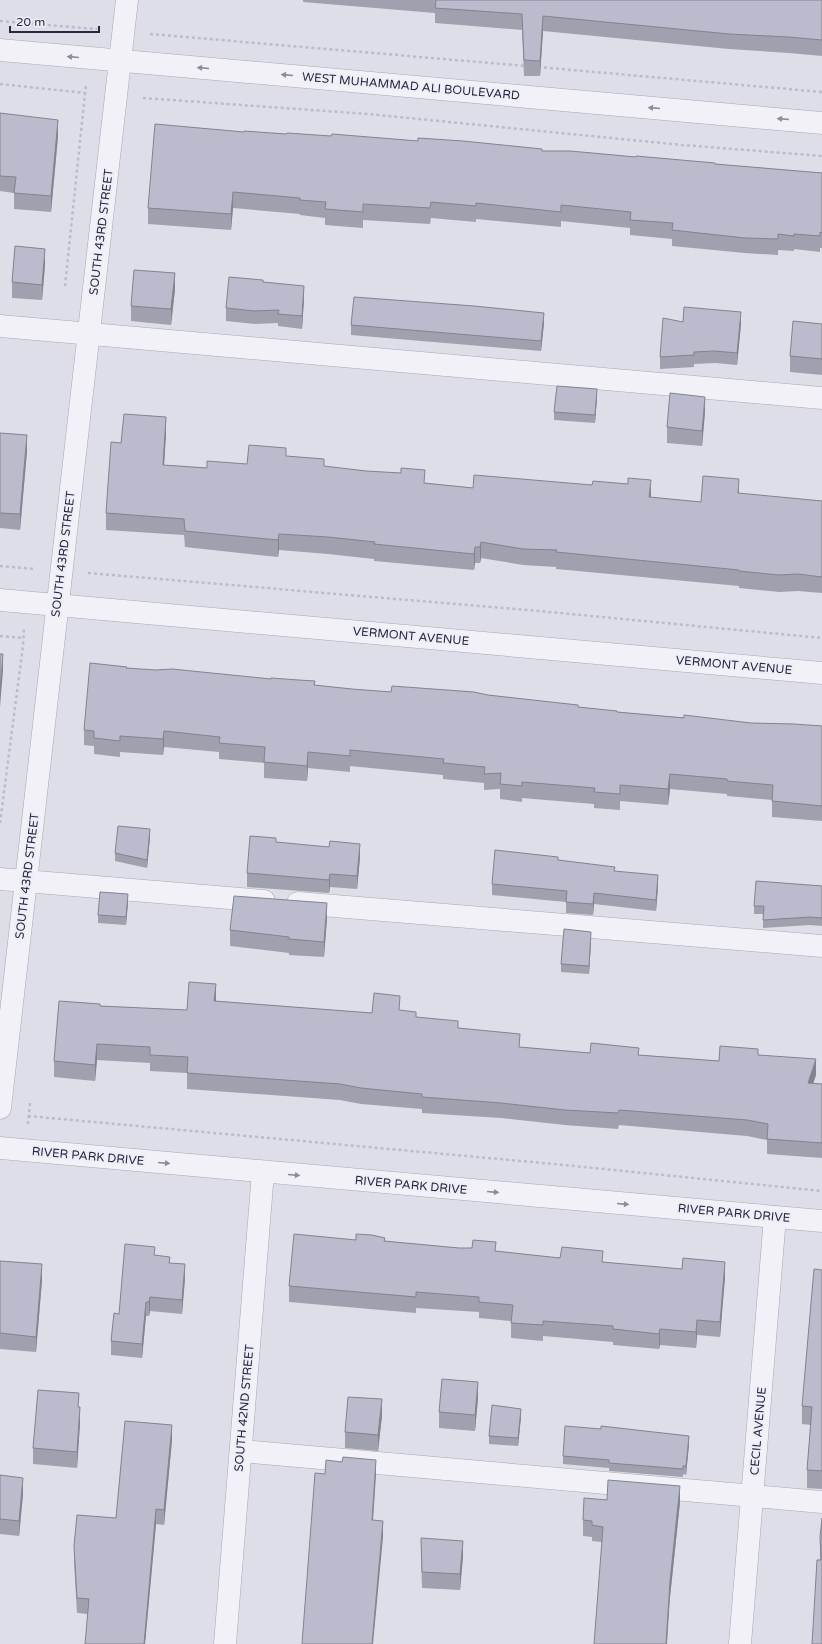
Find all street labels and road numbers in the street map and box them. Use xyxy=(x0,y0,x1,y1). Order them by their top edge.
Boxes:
street label: WEST MUHAMMAD ALI BOULEVARD xyxy=(302,70,520,102)
street label: SOUTH 43RD STREET xyxy=(86,167,116,296)
street label: SOUTH 43RD STREET xyxy=(48,489,78,618)
street label: VERMONT AVENUE xyxy=(352,624,470,648)
street label: VERMONT AVENUE xyxy=(675,653,793,677)
street label: SOUTH 43RD STREET xyxy=(12,811,42,940)
street label: RIVER PARK DRIVE xyxy=(31,1144,145,1168)
street label: RIVER PARK DRIVE xyxy=(354,1173,468,1197)
street label: RIVER PARK DRIVE xyxy=(677,1201,791,1225)
street label: SOUTH 42ND STREET xyxy=(231,1343,257,1472)
street label: CECIL AVENUE xyxy=(747,1386,769,1476)

